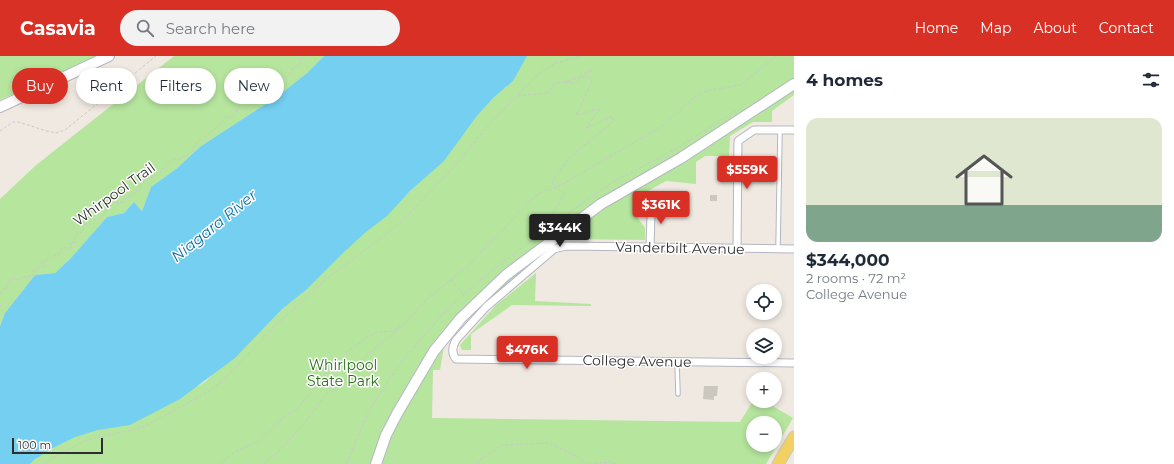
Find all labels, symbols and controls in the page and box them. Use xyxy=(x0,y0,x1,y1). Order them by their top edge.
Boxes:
search box xyxy=(120,10,400,46)
text: Casavia xyxy=(20,17,96,40)
icon: search xyxy=(134,17,156,39)
text: Search here xyxy=(166,19,255,38)
text: Home xyxy=(915,19,958,37)
text: Map xyxy=(980,19,1011,37)
text: About xyxy=(1033,19,1077,37)
text: Contact xyxy=(1099,19,1154,37)
chip: Buy xyxy=(12,68,68,104)
chip: Rent xyxy=(76,68,137,104)
chip: Filters xyxy=(145,68,216,104)
chip: New xyxy=(224,68,284,104)
icon: filters xyxy=(1140,69,1162,91)
text: 4 homes xyxy=(806,70,883,90)
icon: home xyxy=(948,144,1020,216)
pin: $559K xyxy=(719,156,775,190)
street label: Whirpool Trail xyxy=(69,158,159,230)
text: $559K xyxy=(726,161,768,177)
water label: Niagara River xyxy=(167,185,261,266)
pin: $361K xyxy=(633,191,689,225)
text: $361K xyxy=(642,196,680,212)
pin: $344K xyxy=(532,214,588,248)
text: $344K xyxy=(538,219,582,235)
street label: Vanderbilt Avenue xyxy=(615,238,745,258)
text: $344,000 xyxy=(806,250,889,270)
text: 2 rooms · 72 m² xyxy=(806,270,906,286)
map controls xyxy=(746,284,782,452)
button: locate xyxy=(746,284,782,320)
text: College Avenue xyxy=(806,286,907,302)
button: layers xyxy=(746,328,782,364)
pin: $476K xyxy=(499,336,555,370)
text: $476K xyxy=(506,341,548,357)
street label: College Avenue xyxy=(582,351,692,371)
park label: Whirlpool State Park xyxy=(307,356,380,390)
button: + xyxy=(746,372,782,408)
button: − xyxy=(746,416,782,452)
scale bar xyxy=(12,436,103,455)
text: 100 m xyxy=(18,438,51,452)

